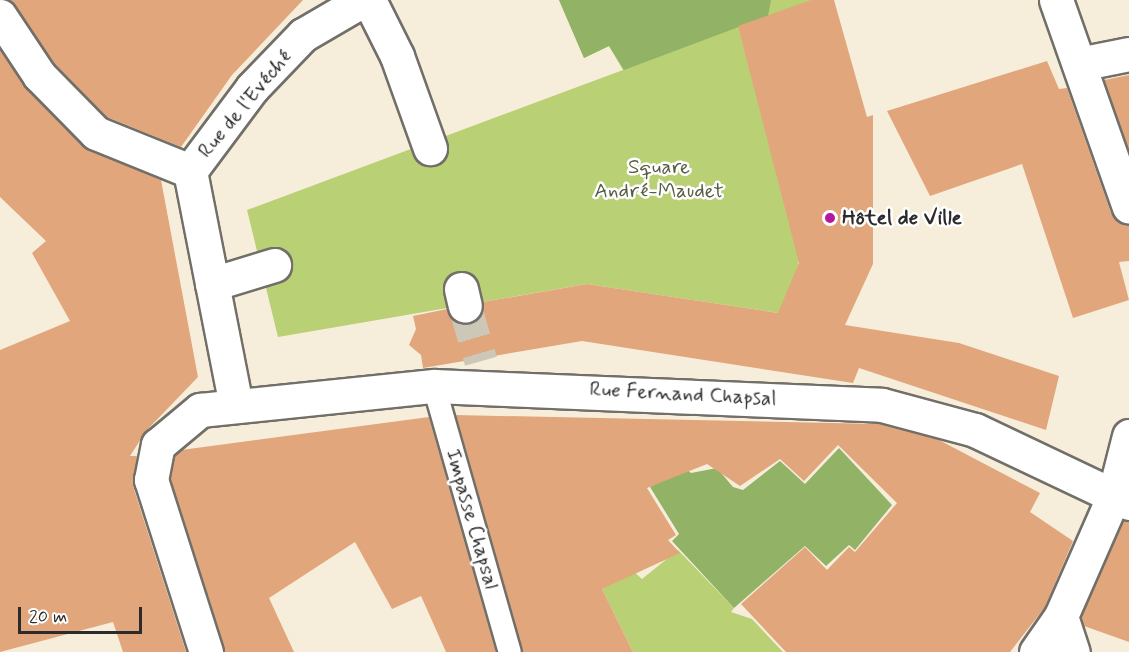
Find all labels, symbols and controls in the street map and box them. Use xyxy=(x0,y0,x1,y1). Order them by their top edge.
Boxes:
street label: Rue de l'Evéché xyxy=(192,45,298,163)
park label: Square André-Maudet xyxy=(594,154,724,204)
place label: Hôtel de Ville xyxy=(842,205,961,231)
marker: Hôtel de Ville xyxy=(823,211,837,225)
street label: Rue Fernand Chapsal xyxy=(588,376,778,412)
street label: Impasse Chapsal xyxy=(439,444,505,594)
scale bar xyxy=(21,595,146,633)
text: 20 m xyxy=(29,605,67,629)

